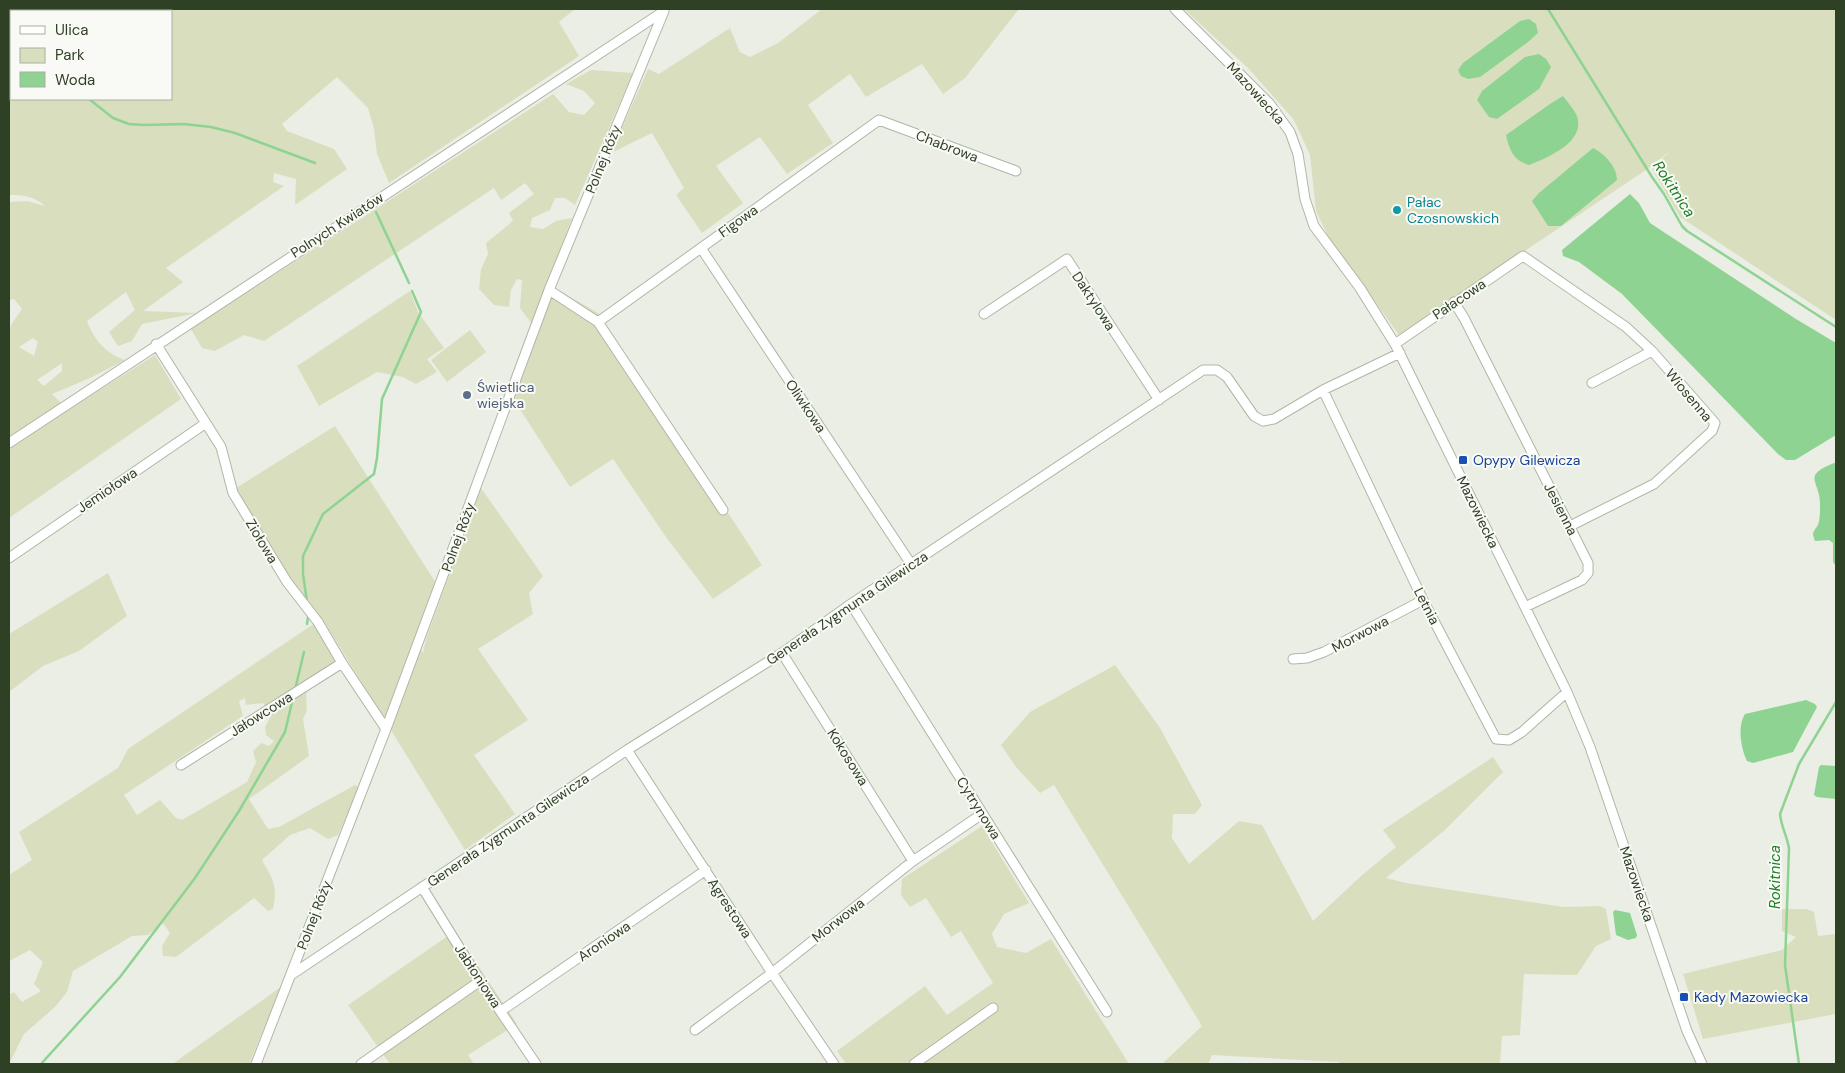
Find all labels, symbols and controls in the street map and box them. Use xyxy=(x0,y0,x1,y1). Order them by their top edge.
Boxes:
legend xyxy=(10,10,172,100)
text: Ulica xyxy=(55,20,89,40)
text: Park xyxy=(55,45,85,65)
street label: Mazowiecka xyxy=(1223,58,1289,128)
text: Woda xyxy=(55,70,95,90)
street label: Polnej Róży xyxy=(581,122,625,196)
street label: Chabrowa xyxy=(913,126,981,166)
water label: Rokitnica xyxy=(1648,157,1700,221)
street label: Polnych Kwiatów xyxy=(287,188,387,262)
place label: Pałac Czosnowskich xyxy=(1407,193,1499,227)
street label: Figowa xyxy=(715,201,761,241)
marker: Pałac Czosnowskich xyxy=(1391,204,1403,216)
street label: Daktylowa xyxy=(1068,268,1120,334)
street label: Pałacowa xyxy=(1429,275,1489,323)
street label: Wiosenna xyxy=(1662,365,1716,425)
street label: Oliwkowa xyxy=(782,376,830,436)
place label: Świetlica wiejska xyxy=(477,378,534,412)
marker: Świetlica wiejska xyxy=(461,389,473,401)
place label: Opypy Gilewicza xyxy=(1473,451,1580,469)
marker: Opypy Gilewicza xyxy=(1457,454,1469,466)
street label: Jemiołowa xyxy=(73,463,141,517)
street label: Mazowiecka xyxy=(1453,473,1503,551)
street label: Jesienna xyxy=(1540,480,1582,538)
street label: Polnej Róży xyxy=(437,500,479,574)
street label: Ziołowa xyxy=(242,515,282,567)
street label: Generała Zygmunta Gilewicza xyxy=(763,547,931,669)
street label: Letnia xyxy=(1410,584,1444,628)
street label: Morwowa xyxy=(1329,612,1391,656)
street label: Jałowcowa xyxy=(226,688,296,740)
street label: Kokosowa xyxy=(823,725,873,789)
street label: Generała Zygmunta Gilewicza xyxy=(424,769,592,891)
street label: Cytrynowa xyxy=(953,773,1005,843)
street label: Mazowiecka xyxy=(1616,844,1658,924)
water label: Rokitnica xyxy=(1765,845,1785,909)
street label: Agrestowa xyxy=(704,875,756,941)
street label: Polnej Róży xyxy=(293,878,335,952)
street label: Morwowa xyxy=(808,894,868,946)
street label: Aroniowa xyxy=(574,917,634,965)
street label: Jabłoniowa xyxy=(451,941,505,1011)
place label: Kady Mazowiecka xyxy=(1694,988,1808,1006)
marker: Kady Mazowiecka xyxy=(1678,991,1690,1003)

